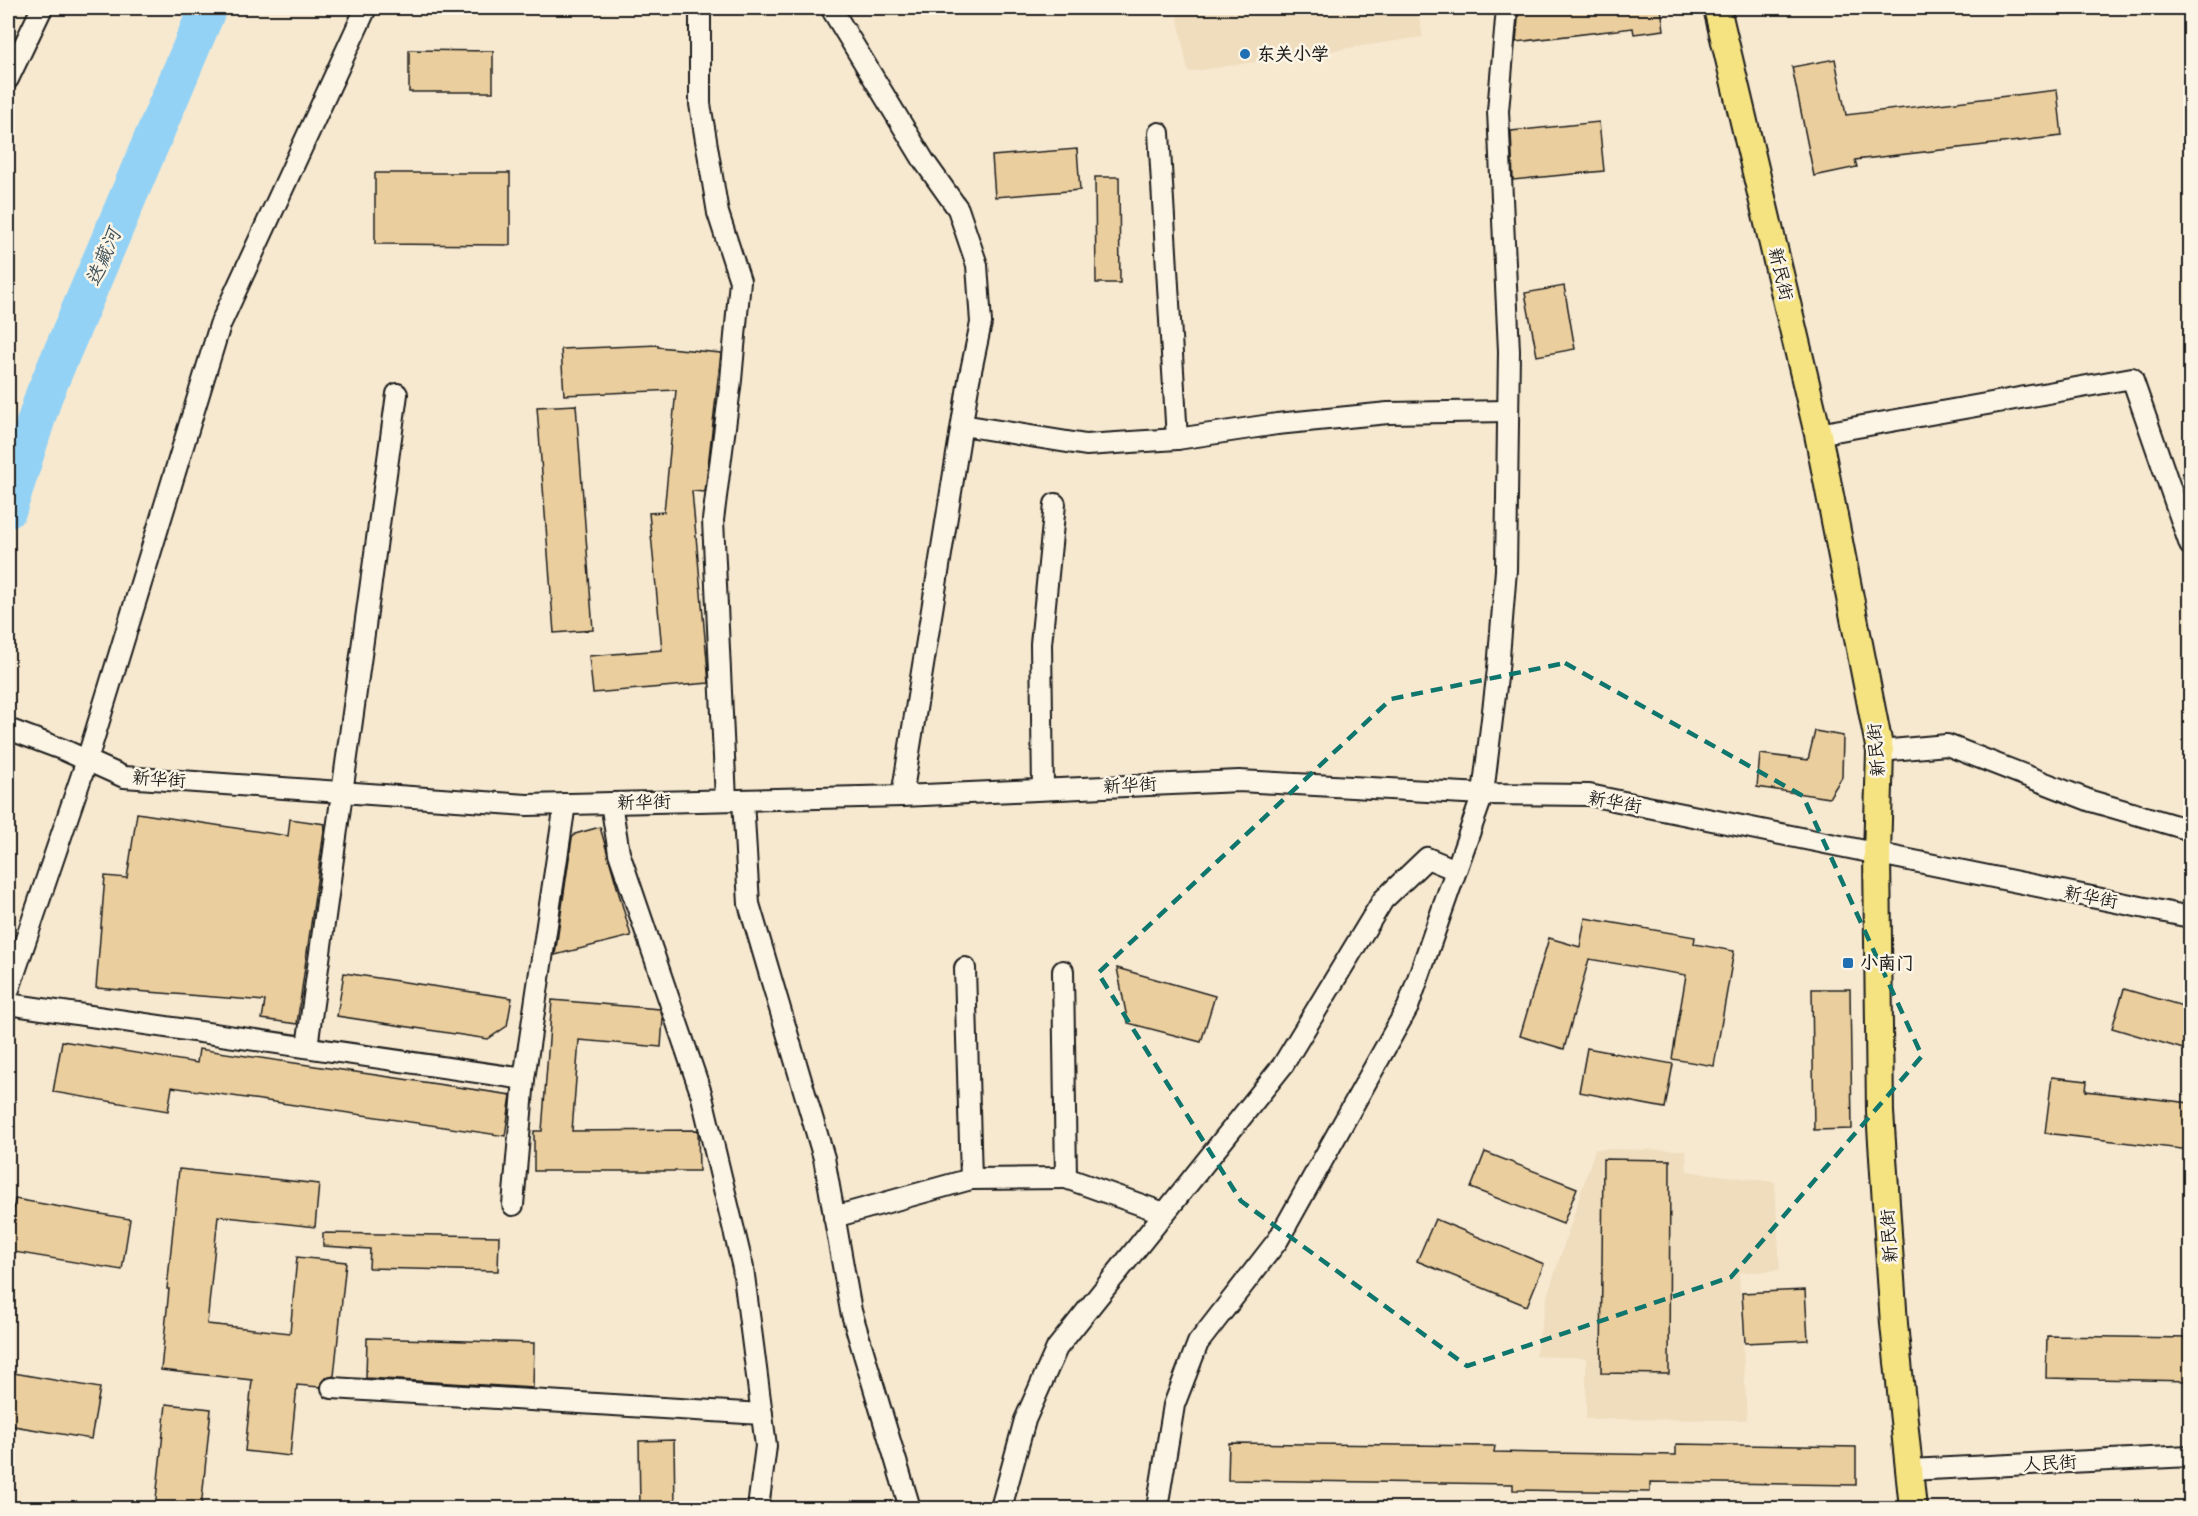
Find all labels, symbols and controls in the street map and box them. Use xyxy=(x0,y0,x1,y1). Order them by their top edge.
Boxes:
place label: 东关小学 xyxy=(1257,41,1329,66)
marker: 东关小学 xyxy=(1238,47,1252,61)
water label: 迭藏河 xyxy=(78,221,128,290)
street label: 新民街 xyxy=(1763,245,1800,303)
street label: 新民街 xyxy=(1861,722,1890,778)
street label: 新华街 xyxy=(131,764,187,793)
street label: 新华街 xyxy=(1102,771,1158,798)
street label: 新华街 xyxy=(1586,785,1644,819)
street label: 新华街 xyxy=(617,789,671,814)
street label: 新华街 xyxy=(2062,879,2120,914)
place label: 小南门 xyxy=(1860,950,1914,975)
marker: 小南门 xyxy=(1841,956,1855,970)
street label: 新民街 xyxy=(1874,1208,1903,1264)
street label: 人民街 xyxy=(2022,1449,2078,1476)

